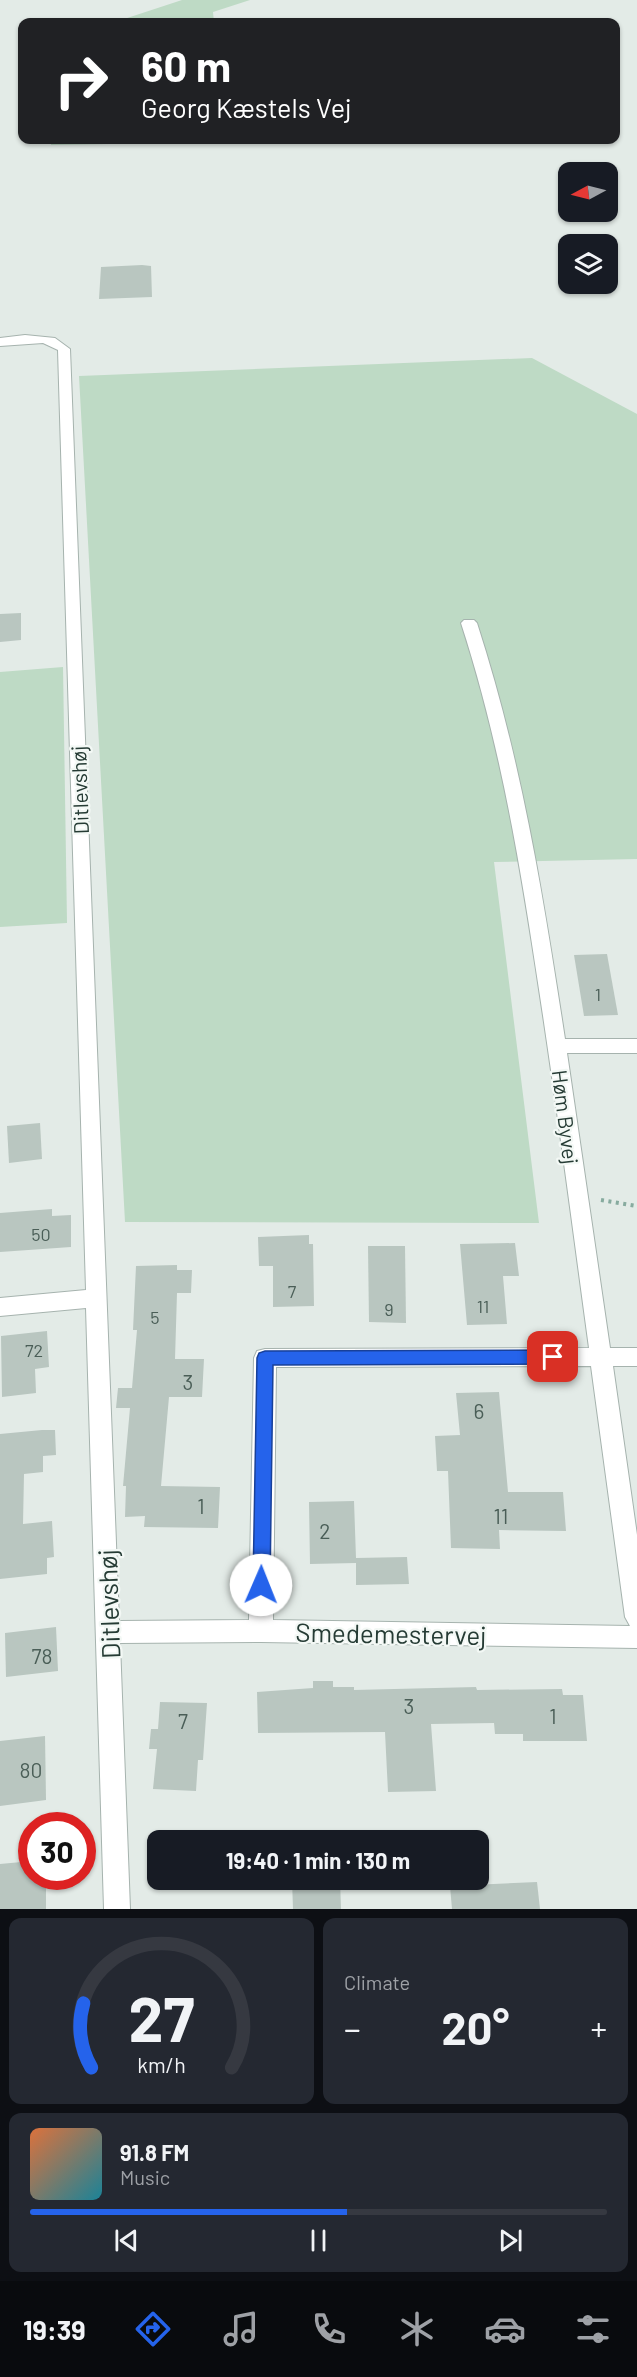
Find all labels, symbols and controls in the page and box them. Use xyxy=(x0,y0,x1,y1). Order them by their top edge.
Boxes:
text: 60 m xyxy=(141,40,231,90)
icon: right xyxy=(42,42,120,120)
text: Georg Kæstels Vej xyxy=(141,91,352,123)
north arrow xyxy=(558,162,618,222)
map controls xyxy=(558,162,618,294)
button: layers xyxy=(558,234,618,294)
street label: Ditlevshøj xyxy=(65,745,93,835)
house number: 1 xyxy=(595,983,601,1005)
street label: Høm Byvej xyxy=(548,1068,584,1166)
house number: 50 xyxy=(31,1223,51,1245)
house number: 7 xyxy=(288,1280,297,1302)
house number: 11 xyxy=(477,1295,489,1317)
house number: 9 xyxy=(384,1298,394,1320)
house number: 5 xyxy=(150,1306,160,1328)
pin xyxy=(527,1331,578,1382)
house number: 72 xyxy=(25,1339,43,1361)
icon: arrive xyxy=(536,1340,569,1373)
house number: 3 xyxy=(183,1369,193,1394)
house number: 6 xyxy=(474,1398,484,1423)
house number: 1 xyxy=(197,1493,205,1518)
house number: 11 xyxy=(494,1503,508,1528)
house number: 2 xyxy=(319,1518,331,1543)
street label: Ditlevshøj xyxy=(91,1549,125,1659)
position arrow xyxy=(229,1553,293,1617)
street label: Smedemestervej xyxy=(295,1616,487,1650)
house number: 78 xyxy=(32,1643,52,1668)
house number: 3 xyxy=(404,1693,414,1718)
house number: 1 xyxy=(549,1703,557,1728)
house number: 7 xyxy=(178,1708,188,1733)
house number: 80 xyxy=(20,1757,42,1782)
speed limit sign: 30 xyxy=(18,1812,96,1890)
text: 19:40 · 1 min · 130 m xyxy=(226,1847,410,1873)
text: Climate xyxy=(344,1970,410,1994)
text: 27 xyxy=(129,1980,194,2054)
text: 20° xyxy=(442,2000,509,2054)
text: − xyxy=(344,2008,361,2048)
text: + xyxy=(591,2008,607,2048)
text: km/h xyxy=(137,2052,186,2077)
text: 91.8 FM xyxy=(120,2139,189,2165)
text: Music xyxy=(120,2165,170,2189)
icon: previous xyxy=(110,2224,143,2257)
icon: pause xyxy=(302,2224,335,2257)
icon: next xyxy=(494,2224,527,2257)
icon: directions xyxy=(132,2308,174,2350)
icon: music xyxy=(220,2308,262,2350)
icon: phone xyxy=(308,2308,350,2350)
icon: climate xyxy=(396,2308,438,2350)
icon: car xyxy=(484,2308,526,2350)
icon: filters xyxy=(572,2308,614,2350)
text: 19:39 xyxy=(23,2313,86,2345)

